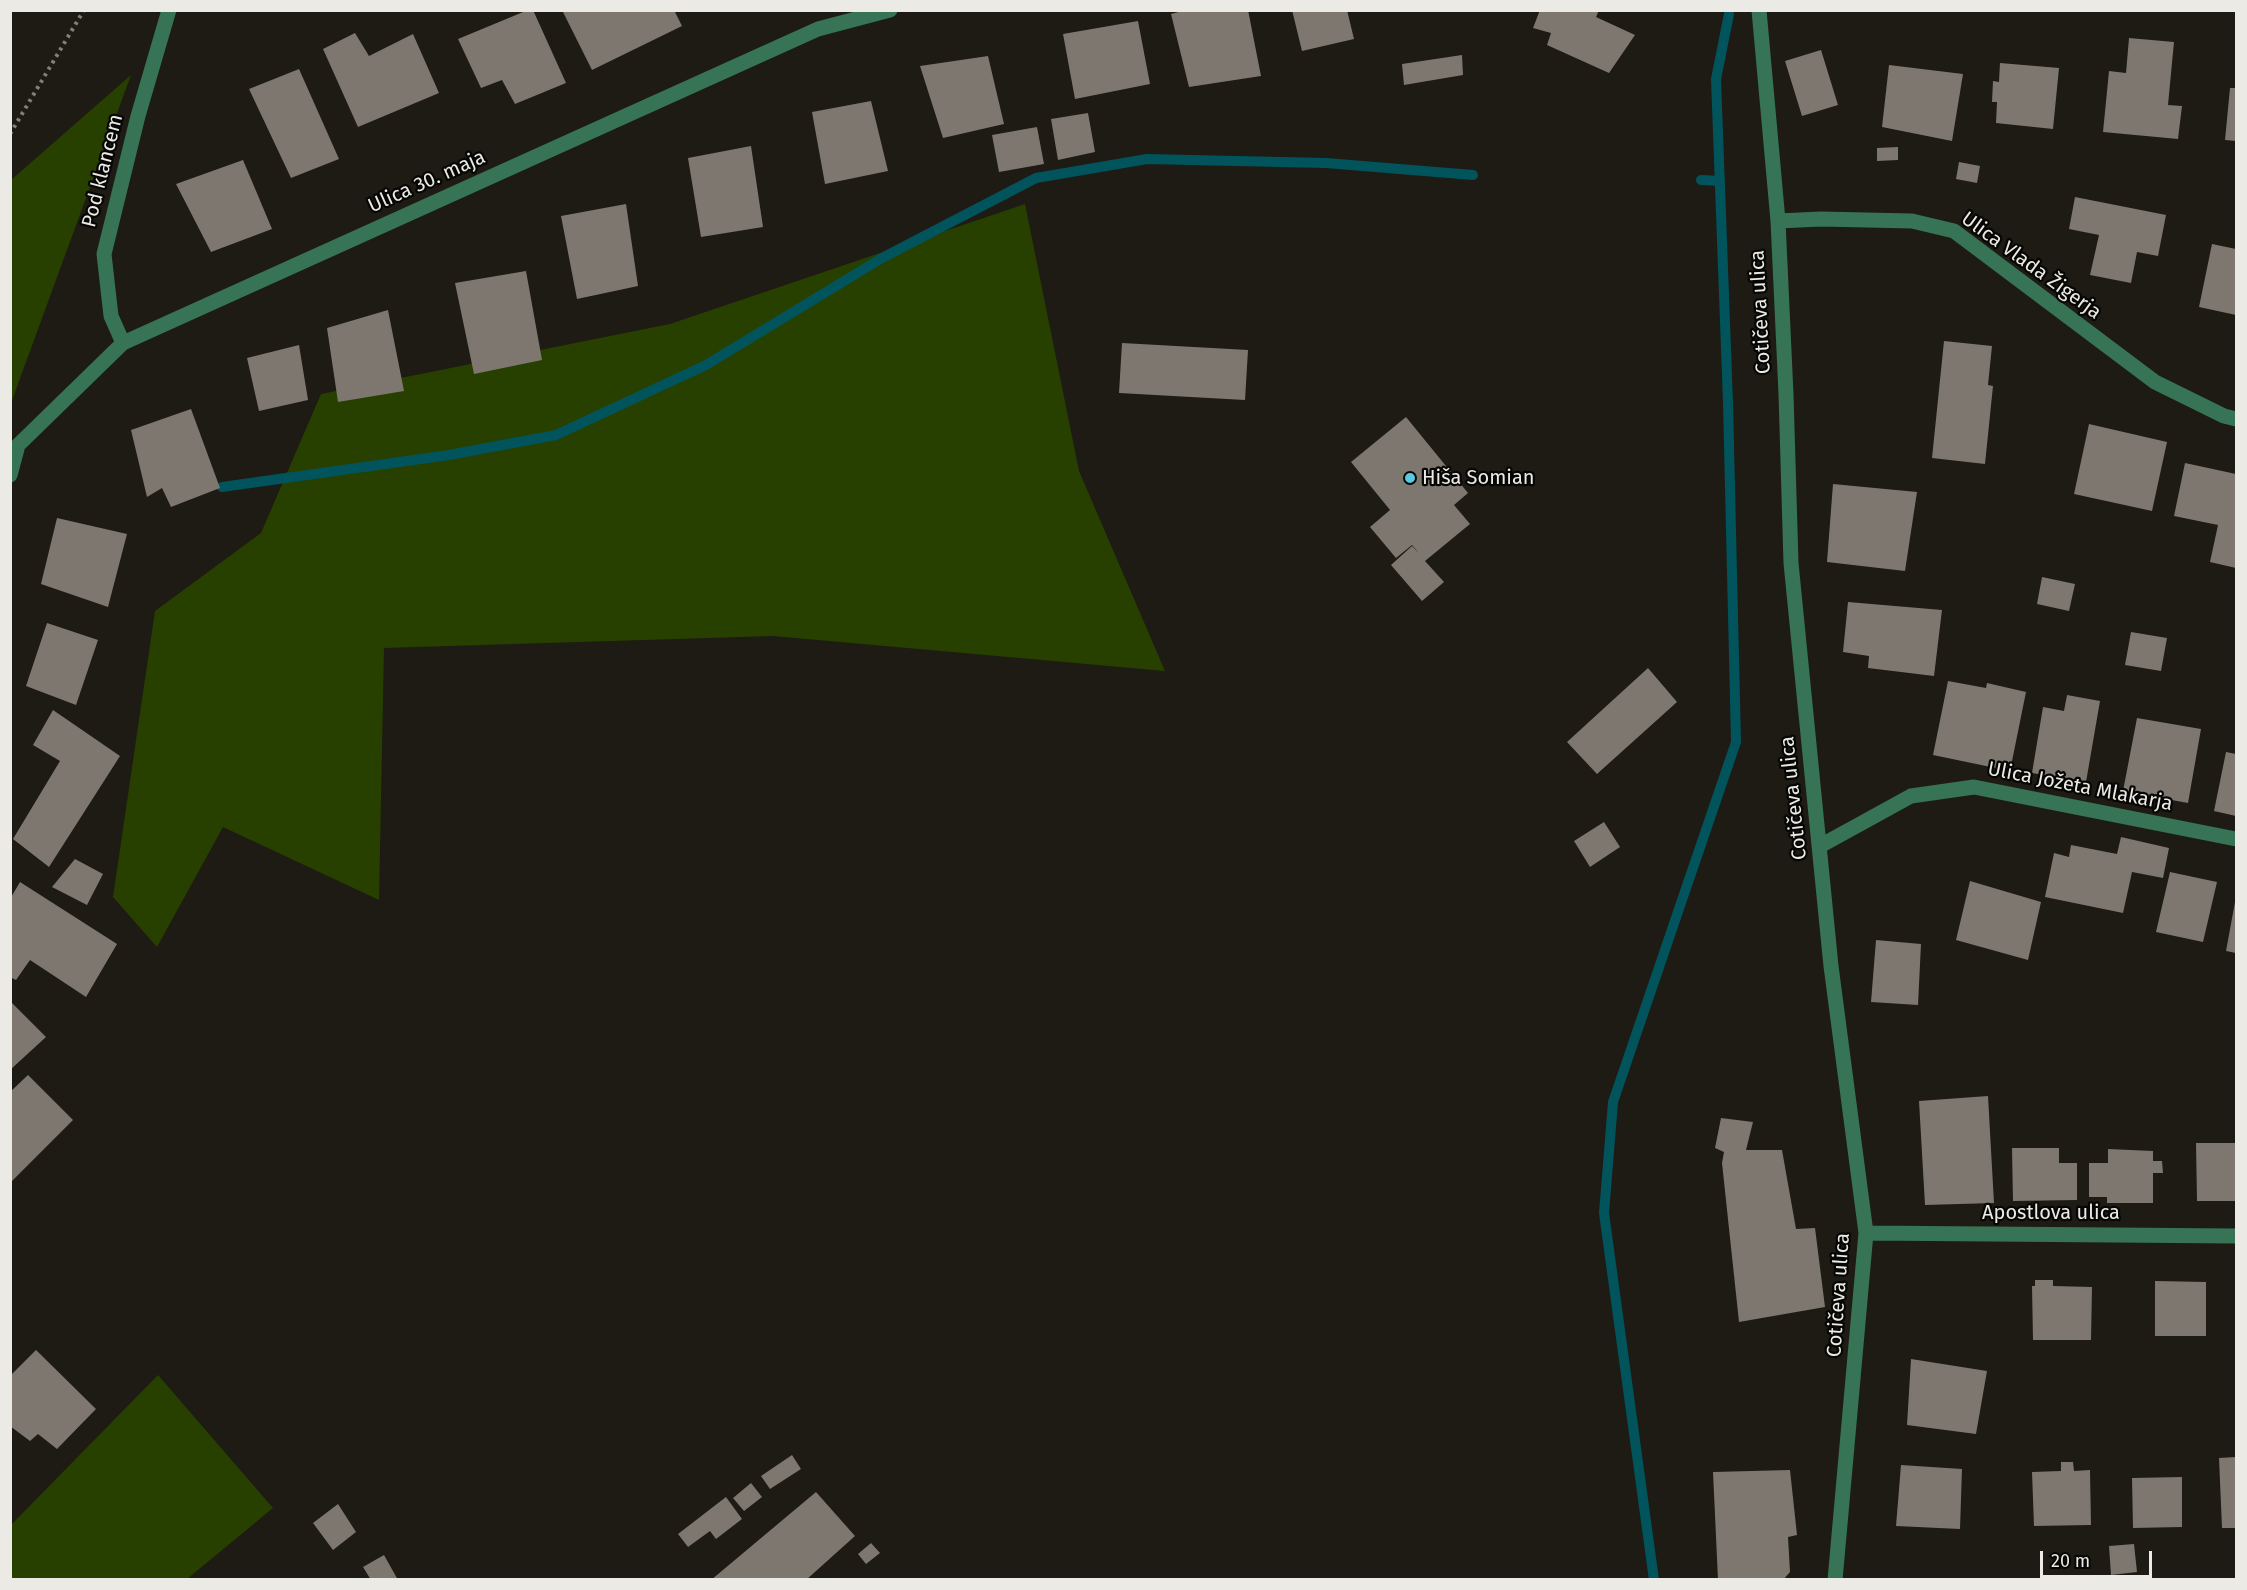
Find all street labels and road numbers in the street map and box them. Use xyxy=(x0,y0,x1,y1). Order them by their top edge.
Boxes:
street label: Pod klancem xyxy=(77,112,129,230)
street label: Ulica 30. maja xyxy=(365,145,489,219)
street label: Ulica Vlada Žigerja xyxy=(1956,207,2106,325)
street label: Cotičeva ulica xyxy=(1746,249,1776,375)
street label: Cotičeva ulica xyxy=(1776,735,1812,861)
street label: Ulica Jožeta Mlakarja xyxy=(1986,757,2174,817)
street label: Apostlova ulica xyxy=(1982,1201,2120,1225)
street label: Cotičeva ulica xyxy=(1823,1232,1855,1358)

